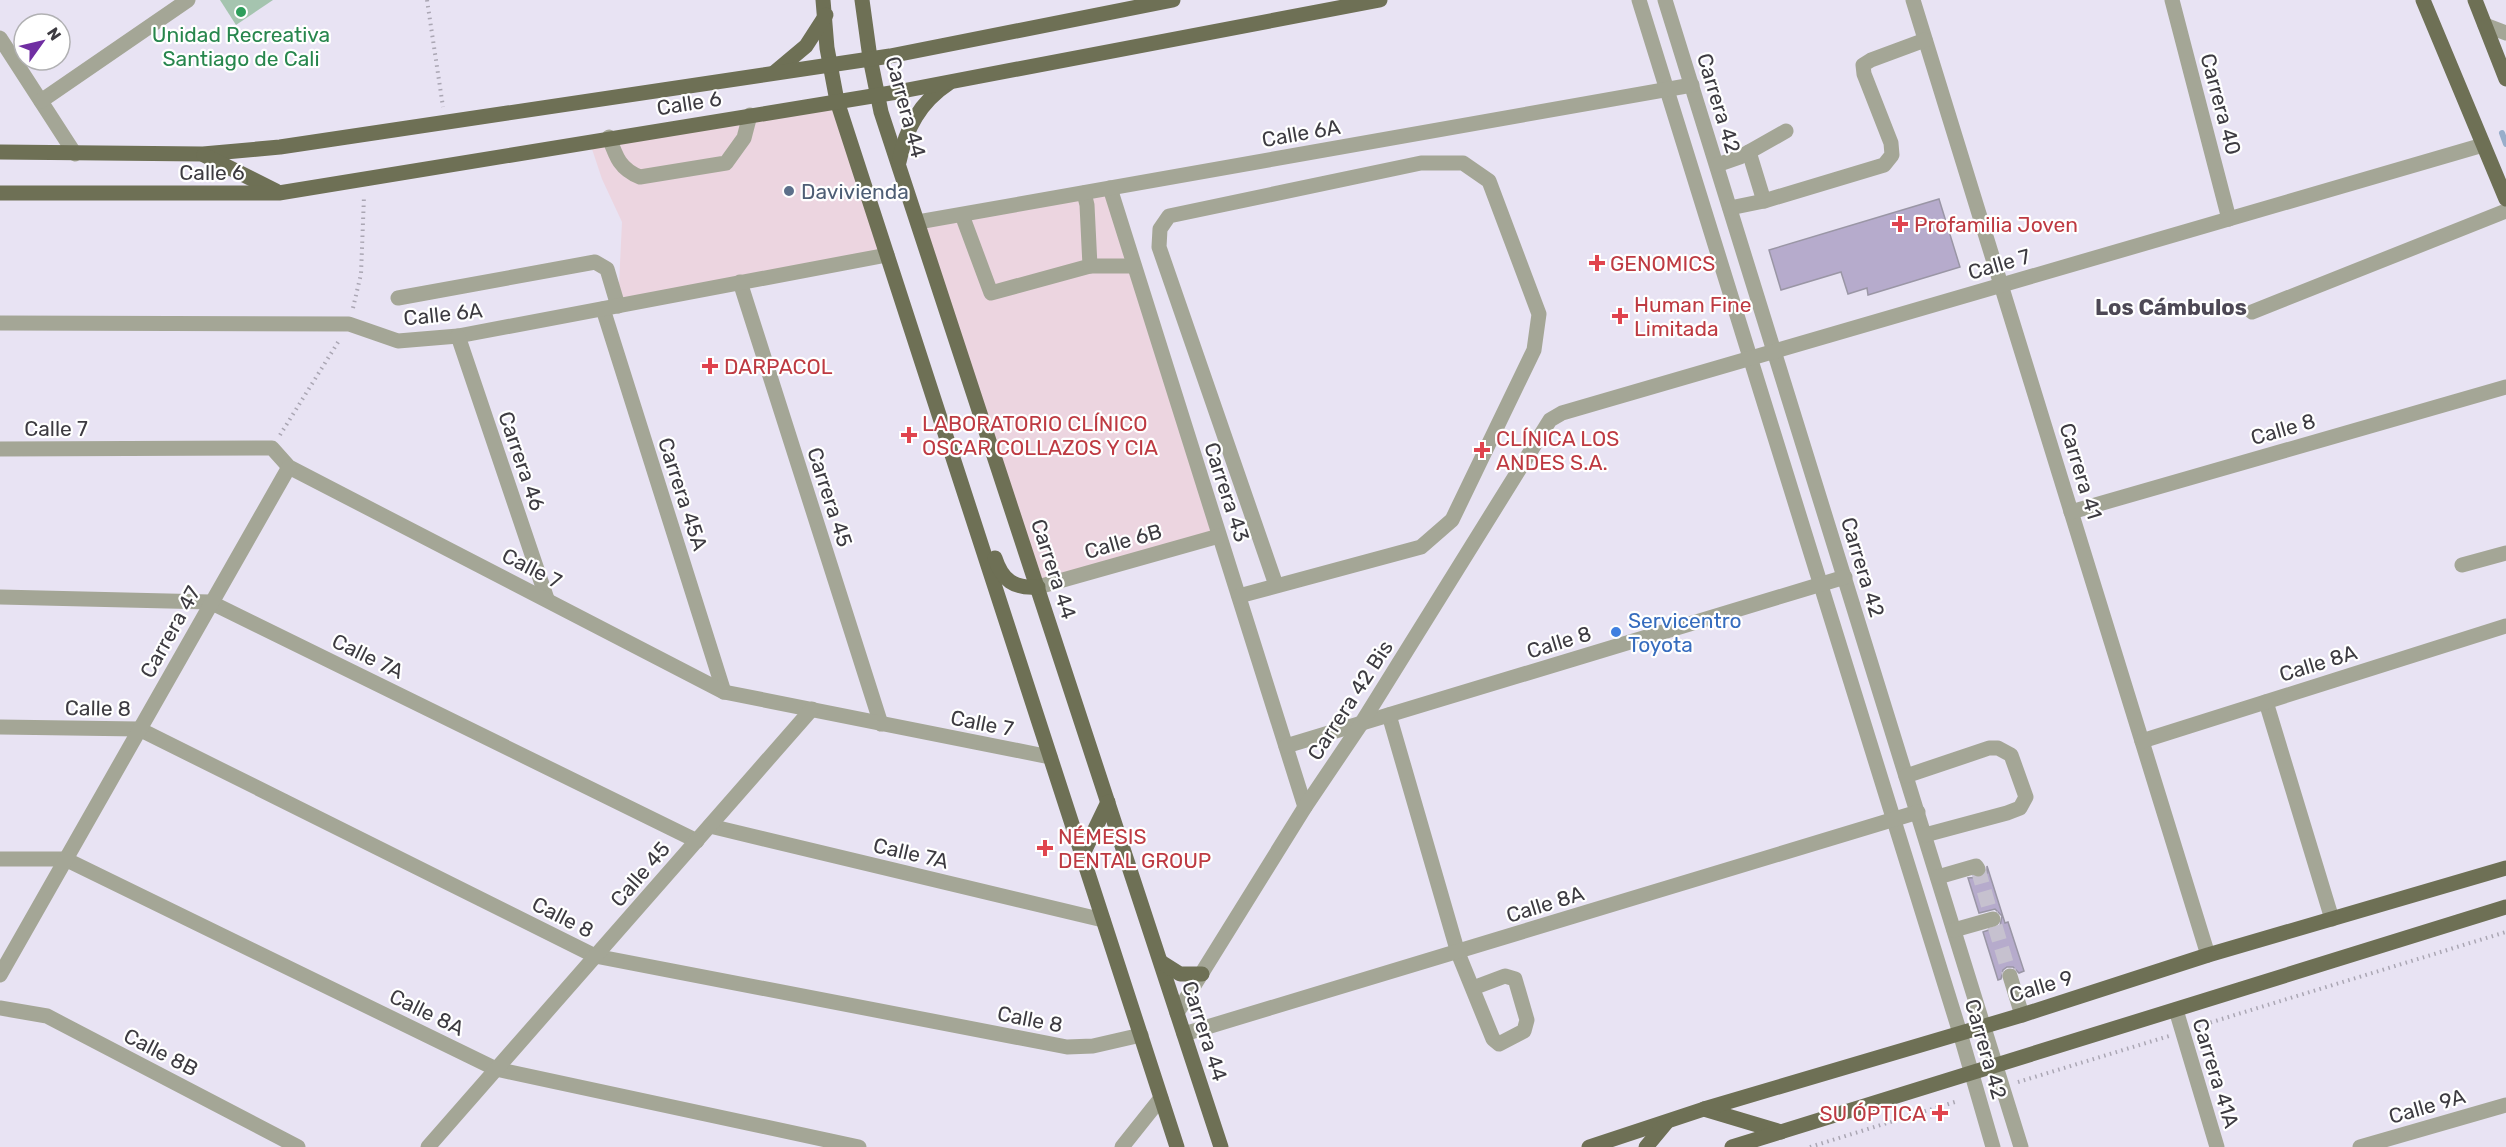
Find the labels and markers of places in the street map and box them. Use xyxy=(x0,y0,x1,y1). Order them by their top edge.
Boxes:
marker: Unidad Recreativa Santiago de Cali xyxy=(234,5,248,19)
place label: Unidad Recreativa Santiago de Cali xyxy=(152,22,330,71)
place label: Davivienda xyxy=(801,179,909,204)
marker: Davivienda xyxy=(782,184,796,198)
place label: Profamilia Joven xyxy=(1914,212,2078,237)
marker: Profamilia Joven xyxy=(1891,215,1909,233)
place label: GENOMICS xyxy=(1610,251,1715,276)
marker: GENOMICS xyxy=(1588,254,1606,272)
place label: Human Fine Limitada xyxy=(1634,292,1752,341)
marker: Human Fine Limitada xyxy=(1611,307,1629,325)
place label: DARPACOL xyxy=(724,354,833,379)
marker: DARPACOL xyxy=(701,357,719,375)
place label: LABORATORIO CLÍNICO OSCAR COLLAZOS Y CIA xyxy=(922,411,1158,460)
marker: LABORATORIO CLÍNICO OSCAR COLLAZOS Y CIA xyxy=(900,426,918,444)
place label: CLÍNICA LOS ANDES S.A. xyxy=(1496,426,1619,475)
marker: CLÍNICA LOS ANDES S.A. xyxy=(1473,441,1491,459)
place label: Servicentro Toyota xyxy=(1628,608,1741,657)
marker: Servicentro Toyota xyxy=(1609,625,1623,639)
place label: NÉMESIS DENTAL GROUP xyxy=(1058,824,1211,873)
marker: NÉMESIS DENTAL GROUP xyxy=(1036,839,1054,857)
place label: SU ÓPTICA xyxy=(1820,1101,1926,1126)
marker: SU ÓPTICA xyxy=(1931,1104,1949,1122)

